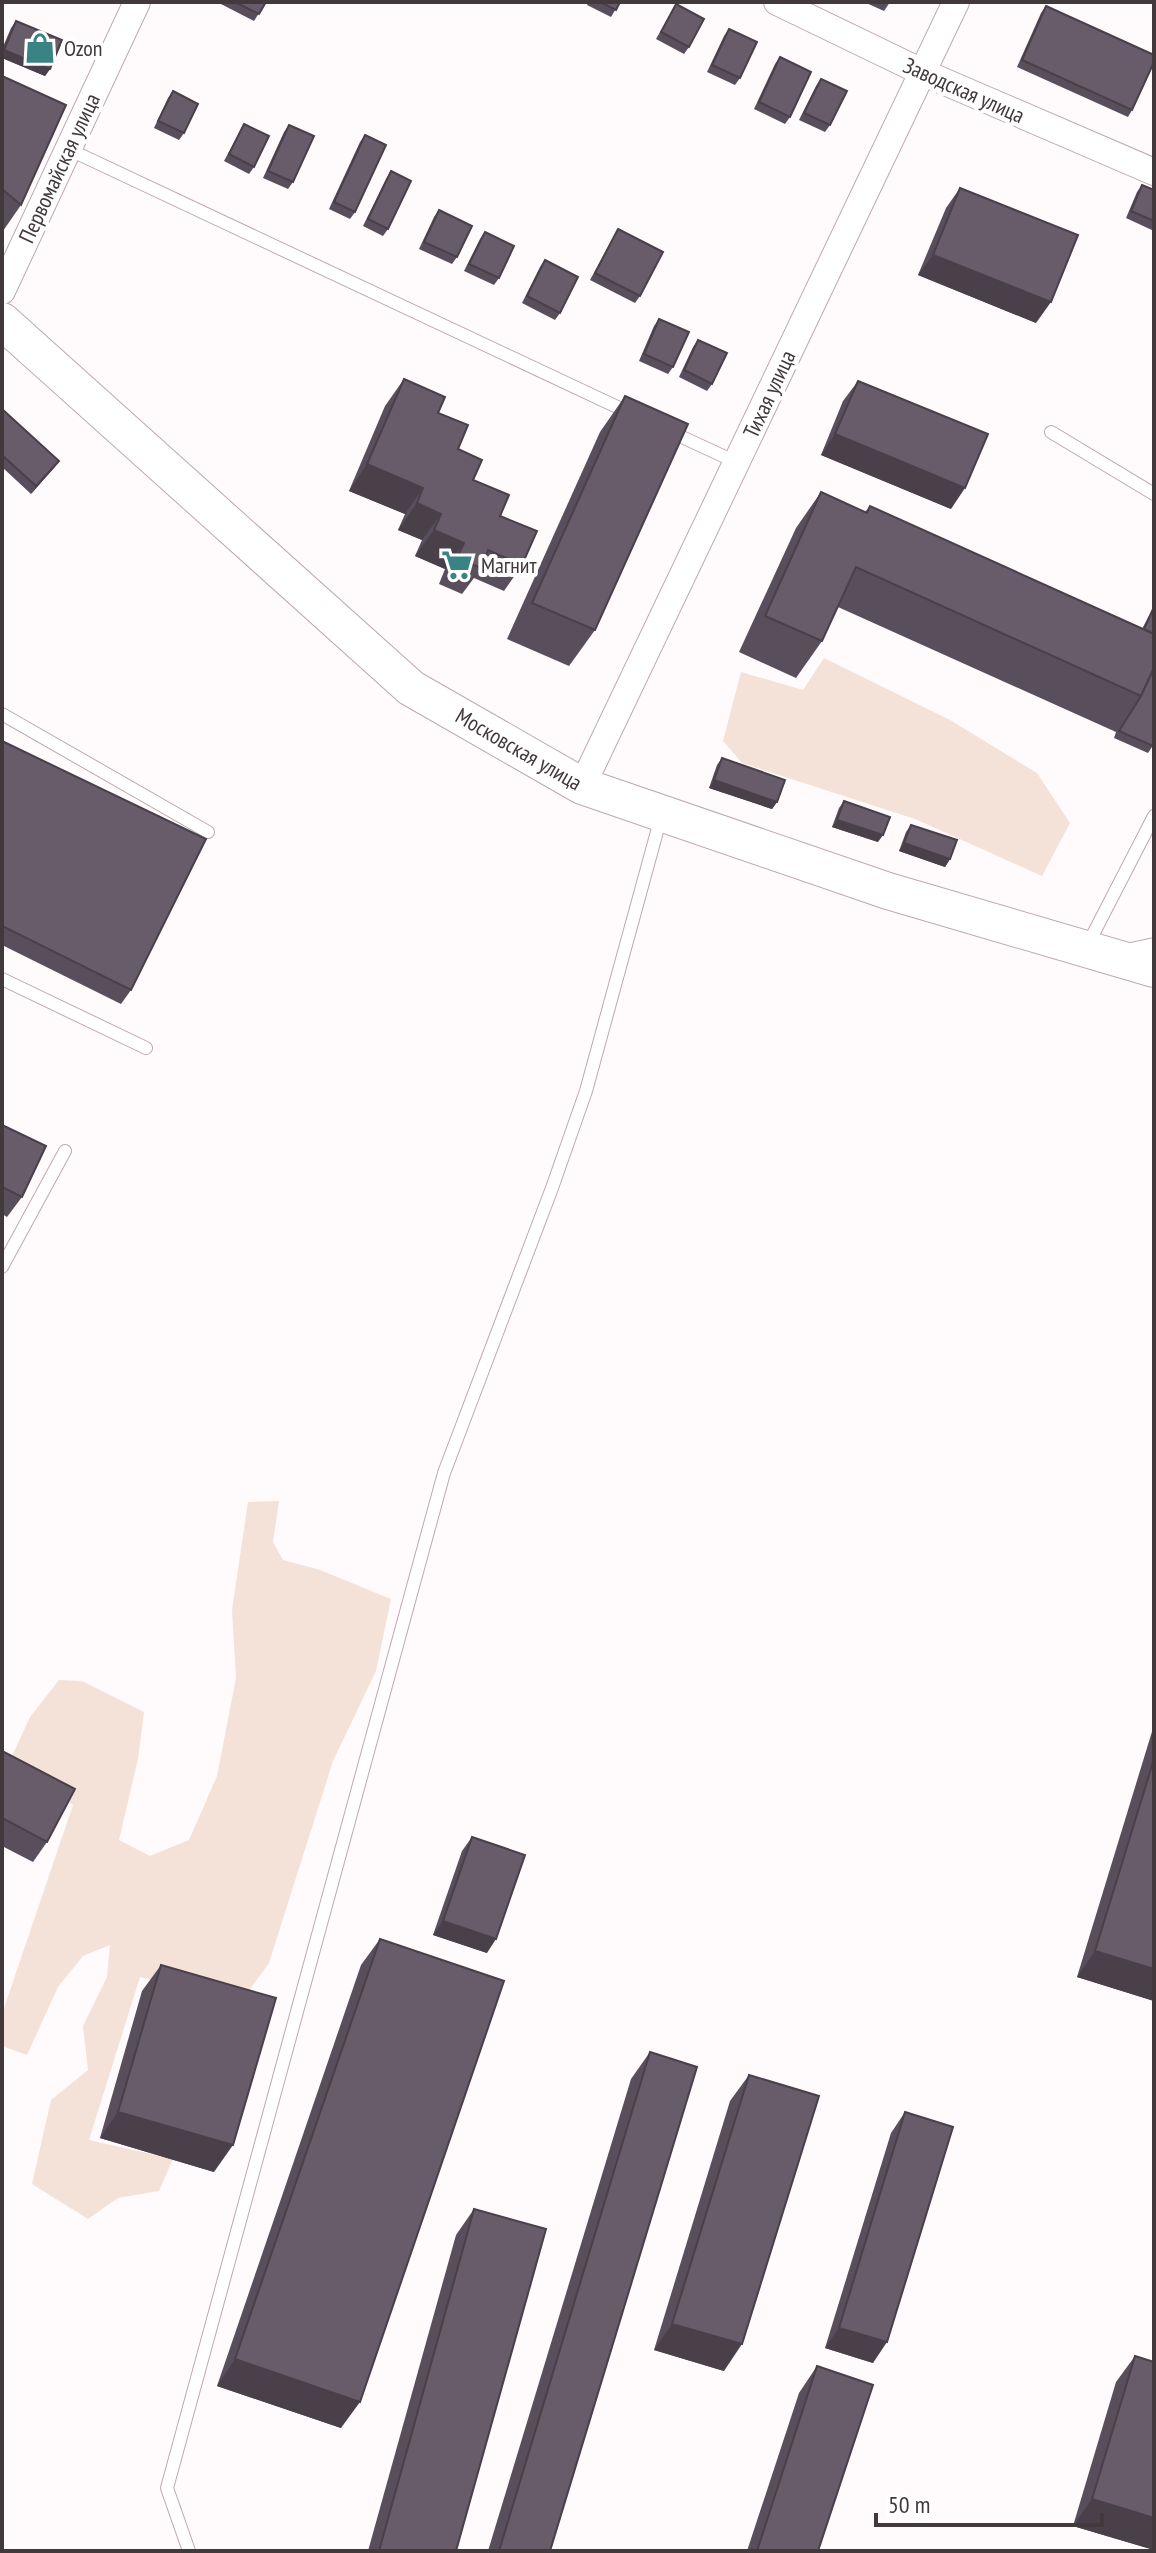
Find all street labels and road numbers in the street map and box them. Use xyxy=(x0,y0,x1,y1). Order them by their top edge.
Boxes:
street label: Заводская улица xyxy=(899,51,1029,129)
street label: Первомайская улица xyxy=(12,89,106,247)
street label: Тихая улица xyxy=(737,346,801,442)
street label: Московская улица xyxy=(451,702,587,796)

